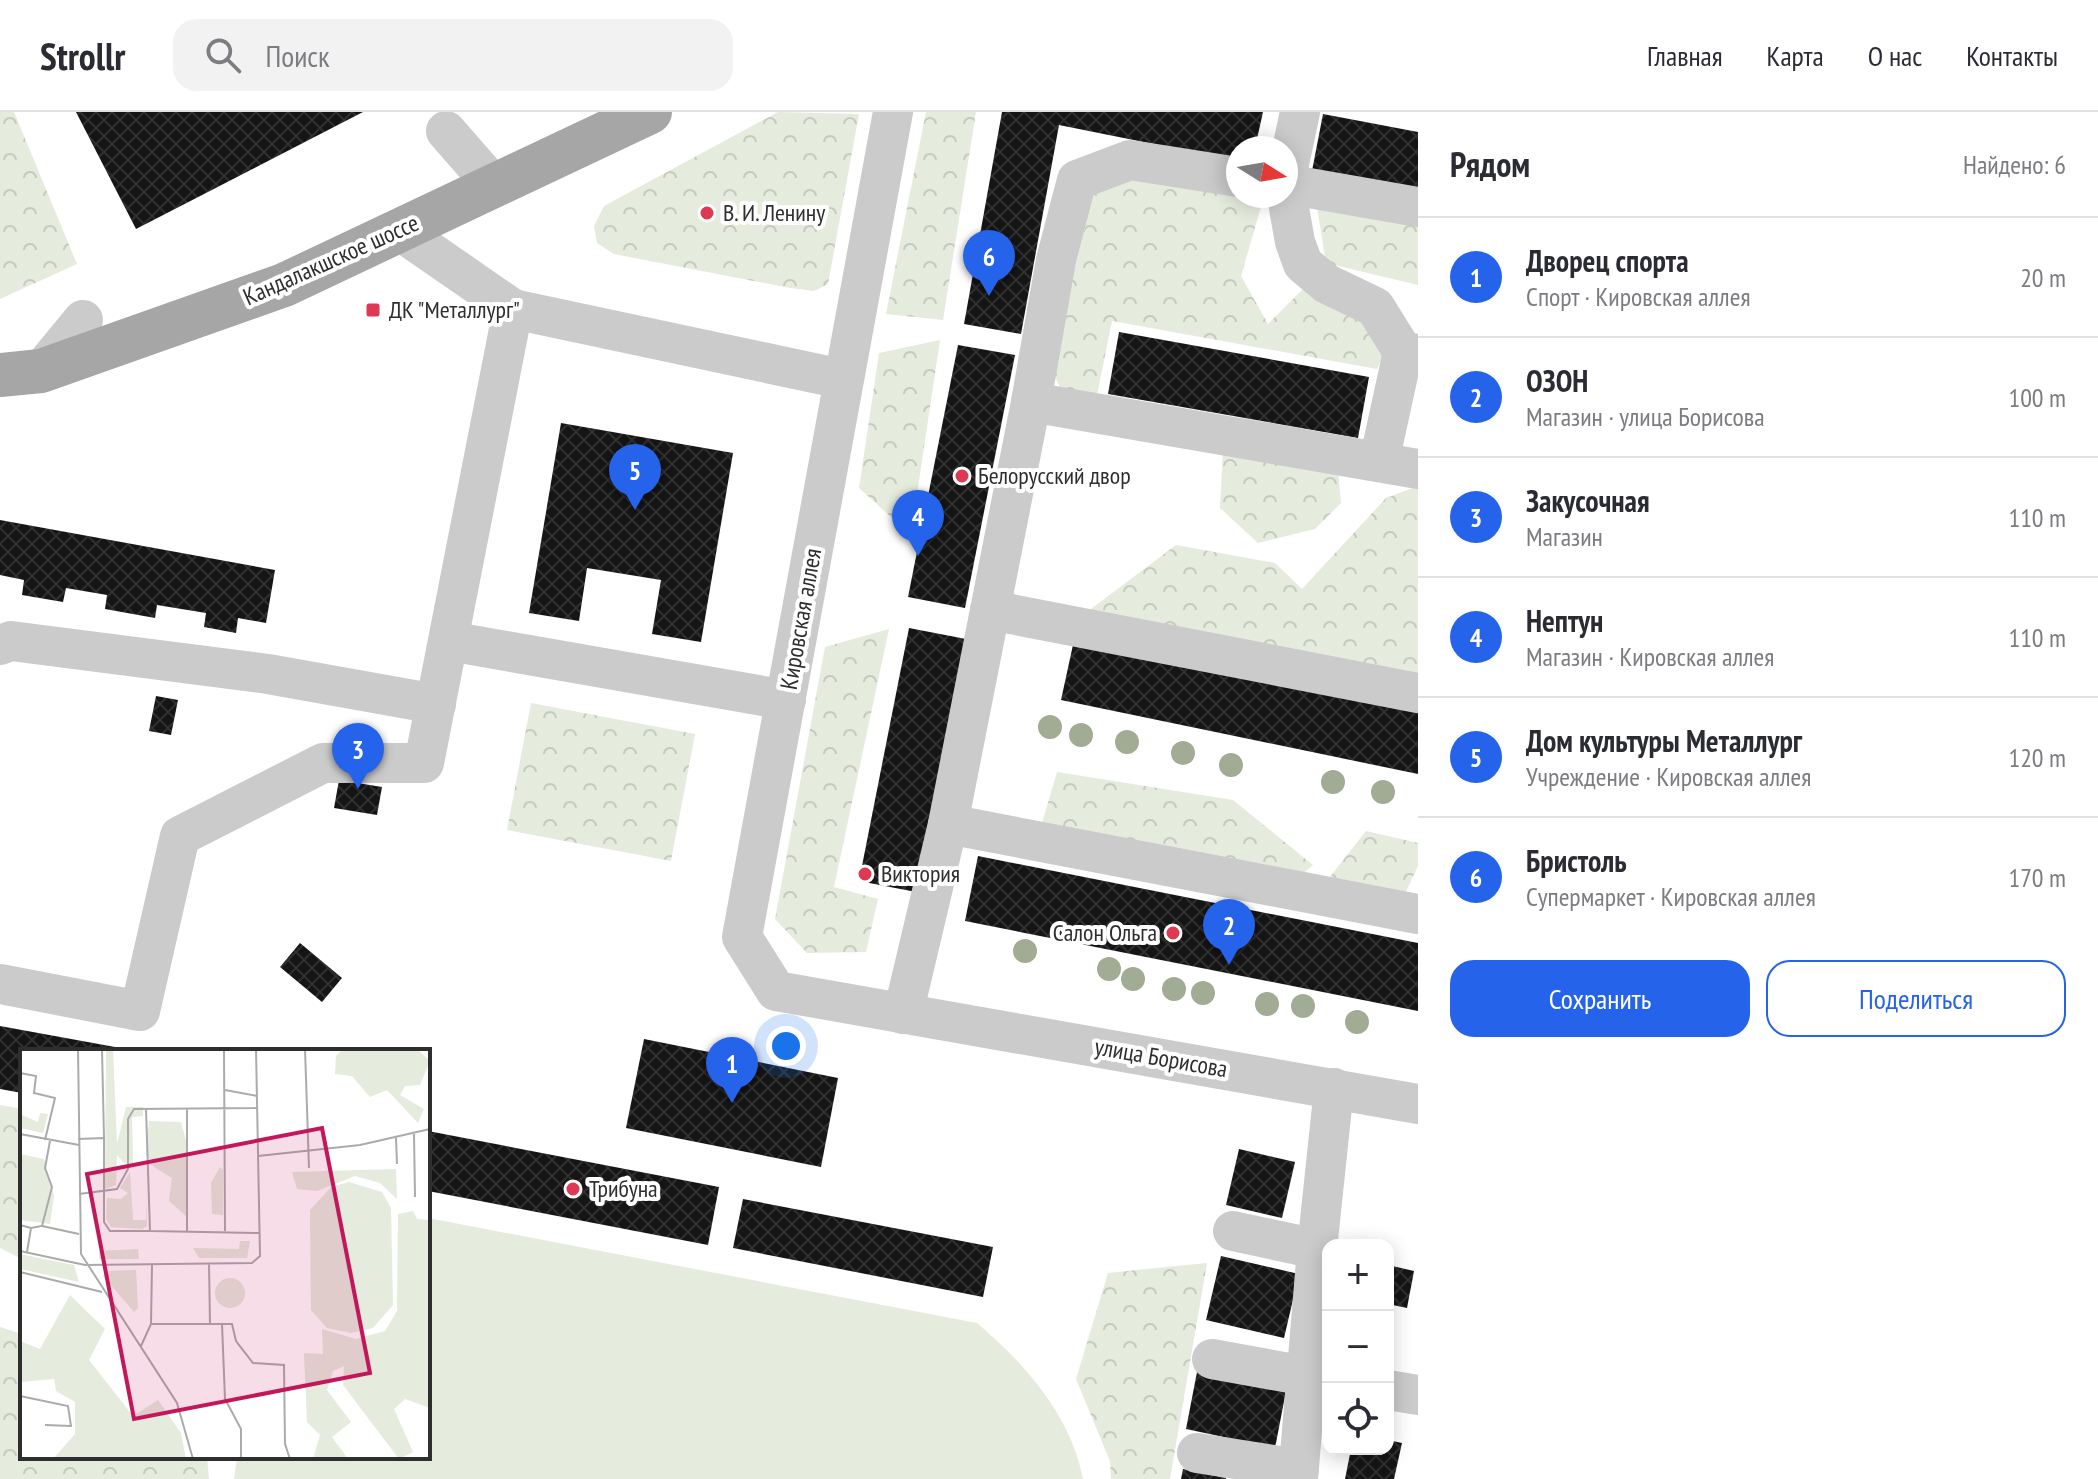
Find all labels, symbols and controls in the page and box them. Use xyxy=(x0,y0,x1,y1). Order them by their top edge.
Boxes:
search box xyxy=(173,19,733,91)
text: Strollr xyxy=(40,31,125,80)
icon: search xyxy=(201,33,245,77)
text: Поиск xyxy=(265,36,330,75)
text: Главная xyxy=(1647,37,1723,74)
text: Карта xyxy=(1767,37,1824,74)
text: О нас xyxy=(1868,37,1922,74)
text: Контакты xyxy=(1966,37,2058,74)
north arrow xyxy=(1226,136,1298,208)
text: Рядом xyxy=(1450,142,1530,186)
text: Найдено: 6 xyxy=(1963,148,2066,181)
place label: В. И. Ленину xyxy=(723,197,825,228)
marker: В. И. Ленину xyxy=(698,204,716,222)
street label: Кандалакшское шоссе xyxy=(238,207,423,312)
pin: 6 xyxy=(963,230,1015,296)
text: Дворец спорта xyxy=(1526,241,1689,280)
text: 1 xyxy=(1470,261,1482,294)
text: 20 m xyxy=(2020,261,2066,294)
text: Спорт · Кировская аллея xyxy=(1526,280,1750,313)
place label: ДК "Металлург" xyxy=(389,294,520,325)
marker: ДК "Металлург" xyxy=(364,301,382,319)
text: ОЗОН xyxy=(1526,361,1588,400)
text: 2 xyxy=(1470,381,1482,414)
text: 100 m xyxy=(2008,381,2066,414)
text: Магазин · улица Борисова xyxy=(1526,400,1765,433)
pin: 5 xyxy=(609,444,661,510)
place label: Белорусский двор xyxy=(978,460,1131,491)
marker: Белорусский двор xyxy=(953,467,971,485)
text: Закусочная xyxy=(1526,481,1650,520)
pin: 4 xyxy=(892,490,944,556)
text: 3 xyxy=(1470,501,1482,534)
text: 110 m xyxy=(2008,501,2066,534)
text: Магазин xyxy=(1526,520,1603,553)
street label: Кировская аллея xyxy=(773,546,828,692)
text: Нептун xyxy=(1526,601,1603,640)
text: 4 xyxy=(1470,621,1482,654)
text: 110 m xyxy=(2008,621,2066,654)
text: Магазин · Кировская аллея xyxy=(1526,640,1774,673)
text: Дом культуры Металлург xyxy=(1526,721,1802,760)
pin: 3 xyxy=(332,723,384,789)
text: 5 xyxy=(1470,741,1482,774)
text: 120 m xyxy=(2008,741,2066,774)
text: Учреждение · Кировская аллея xyxy=(1526,760,1811,793)
text: Бристоль xyxy=(1526,841,1627,880)
place label: Виктория xyxy=(881,858,960,889)
text: 6 xyxy=(1470,861,1482,894)
text: 170 m xyxy=(2008,861,2066,894)
marker: Виктория xyxy=(856,865,874,883)
text: Супермаркет · Кировская аллея xyxy=(1526,880,1816,913)
pin: 2 xyxy=(1203,899,1255,965)
place label: Салон Ольга xyxy=(1053,917,1157,948)
marker: Салон Ольга xyxy=(1164,924,1182,942)
button: Сохранить xyxy=(1450,960,1750,1037)
button: Поделиться xyxy=(1766,960,2066,1037)
your location xyxy=(766,1026,806,1066)
street label: улица Борисова xyxy=(1092,1031,1230,1084)
pin: 1 xyxy=(706,1037,758,1103)
inset map xyxy=(20,1049,430,1459)
place label: Трибуна xyxy=(589,1173,658,1204)
marker: Трибуна xyxy=(564,1180,582,1198)
map controls xyxy=(1322,1239,1394,1455)
button: + xyxy=(1322,1239,1394,1311)
button: − xyxy=(1322,1311,1394,1383)
button: locate xyxy=(1322,1383,1394,1455)

